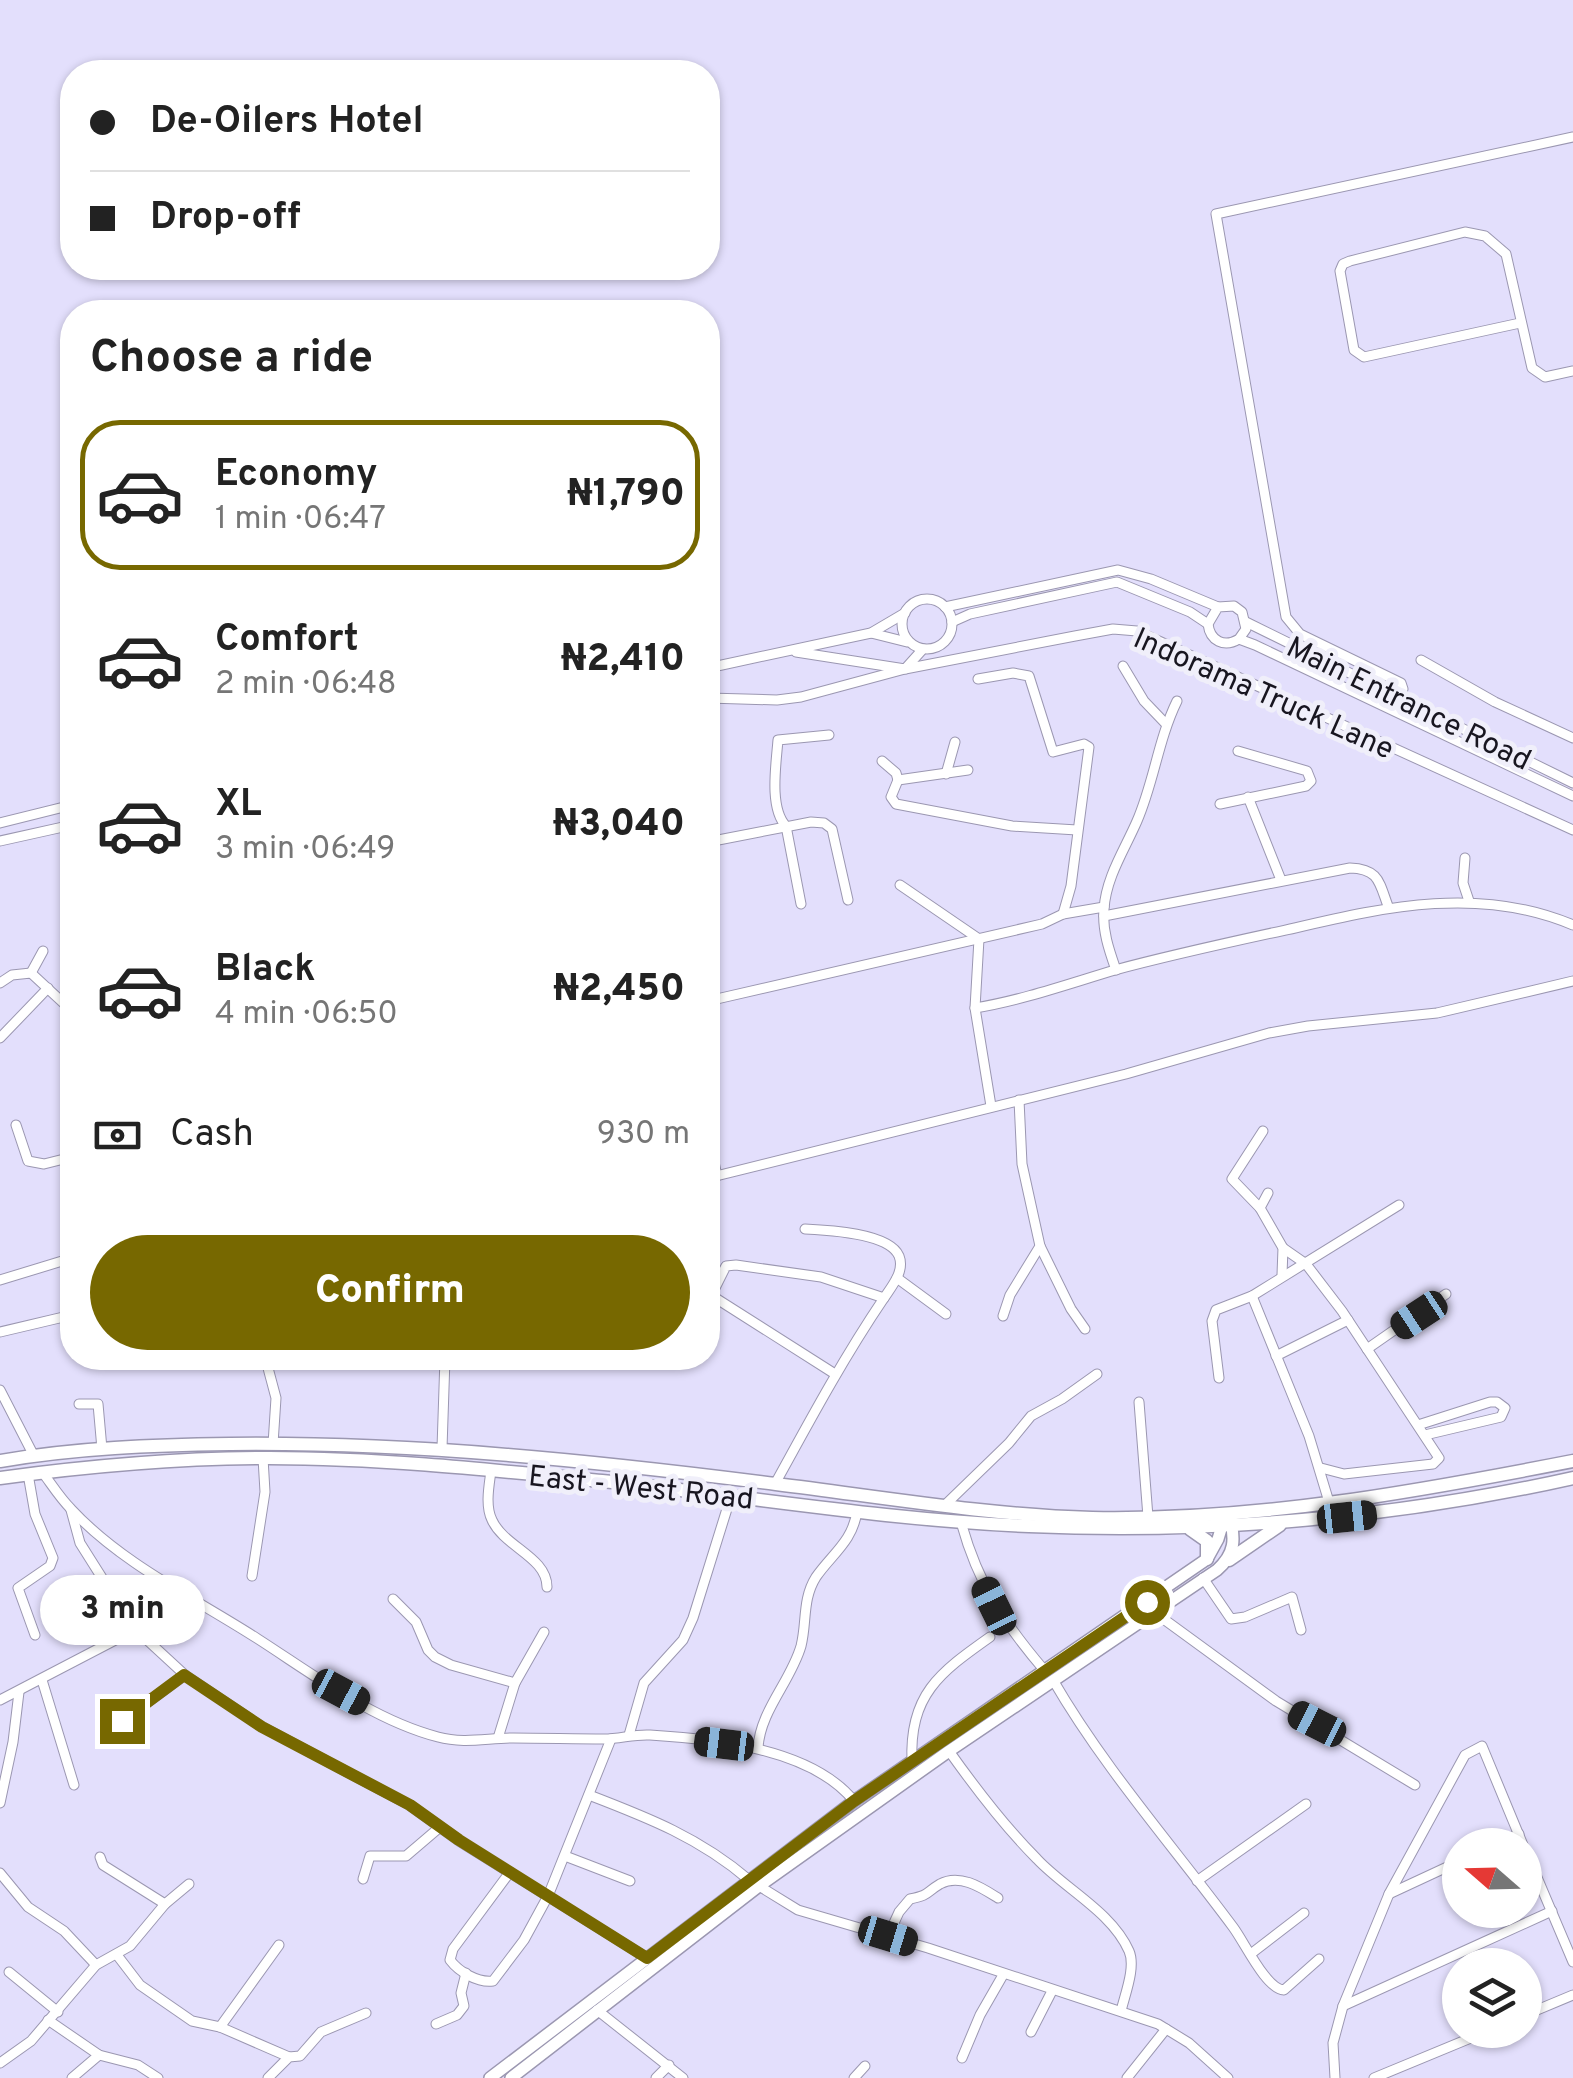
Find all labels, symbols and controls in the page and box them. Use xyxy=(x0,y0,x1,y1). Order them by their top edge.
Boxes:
text: De-Oilers Hotel xyxy=(150,98,423,147)
text: Drop-off xyxy=(150,194,301,243)
text: Choose a ride xyxy=(90,331,373,388)
icon: car xyxy=(95,450,185,540)
text: Economy xyxy=(215,451,377,500)
text: ₦1,790 xyxy=(567,471,685,520)
text: 1 min · 06:47 xyxy=(215,500,386,540)
icon: car xyxy=(95,615,185,705)
text: Comfort xyxy=(215,616,359,665)
street label: Indorama Truck Lane xyxy=(1127,621,1399,769)
street label: Main Entrance Road xyxy=(1280,630,1536,780)
text: ₦2,410 xyxy=(561,636,685,685)
text: 2 min · 06:48 xyxy=(215,665,397,705)
icon: car xyxy=(95,780,185,870)
text: XL xyxy=(215,781,262,830)
text: ₦3,040 xyxy=(553,801,685,850)
text: 3 min · 06:49 xyxy=(215,830,395,870)
icon: car xyxy=(95,945,185,1035)
text: Black xyxy=(215,946,315,995)
text: ₦2,450 xyxy=(553,966,685,1015)
text: 4 min · 06:50 xyxy=(215,995,398,1035)
icon: cash xyxy=(90,1108,145,1163)
text: Cash xyxy=(170,1111,254,1160)
text: 930 m xyxy=(597,1115,690,1155)
button: Confirm xyxy=(90,1235,690,1350)
car xyxy=(1386,1286,1452,1344)
street label: East - West Road xyxy=(526,1459,755,1520)
car xyxy=(1316,1499,1378,1535)
car xyxy=(967,1572,1021,1640)
callout: 3 min xyxy=(39,1576,204,1646)
route start xyxy=(1125,1580,1170,1625)
text: 3 min xyxy=(80,1590,165,1630)
car xyxy=(307,1665,375,1719)
car xyxy=(1283,1697,1351,1751)
route end xyxy=(100,1699,145,1744)
car xyxy=(692,1725,756,1763)
north arrow xyxy=(1442,1828,1542,1928)
map controls xyxy=(1442,1828,1542,2048)
car xyxy=(855,1913,921,1959)
button: layers xyxy=(1442,1948,1542,2048)

